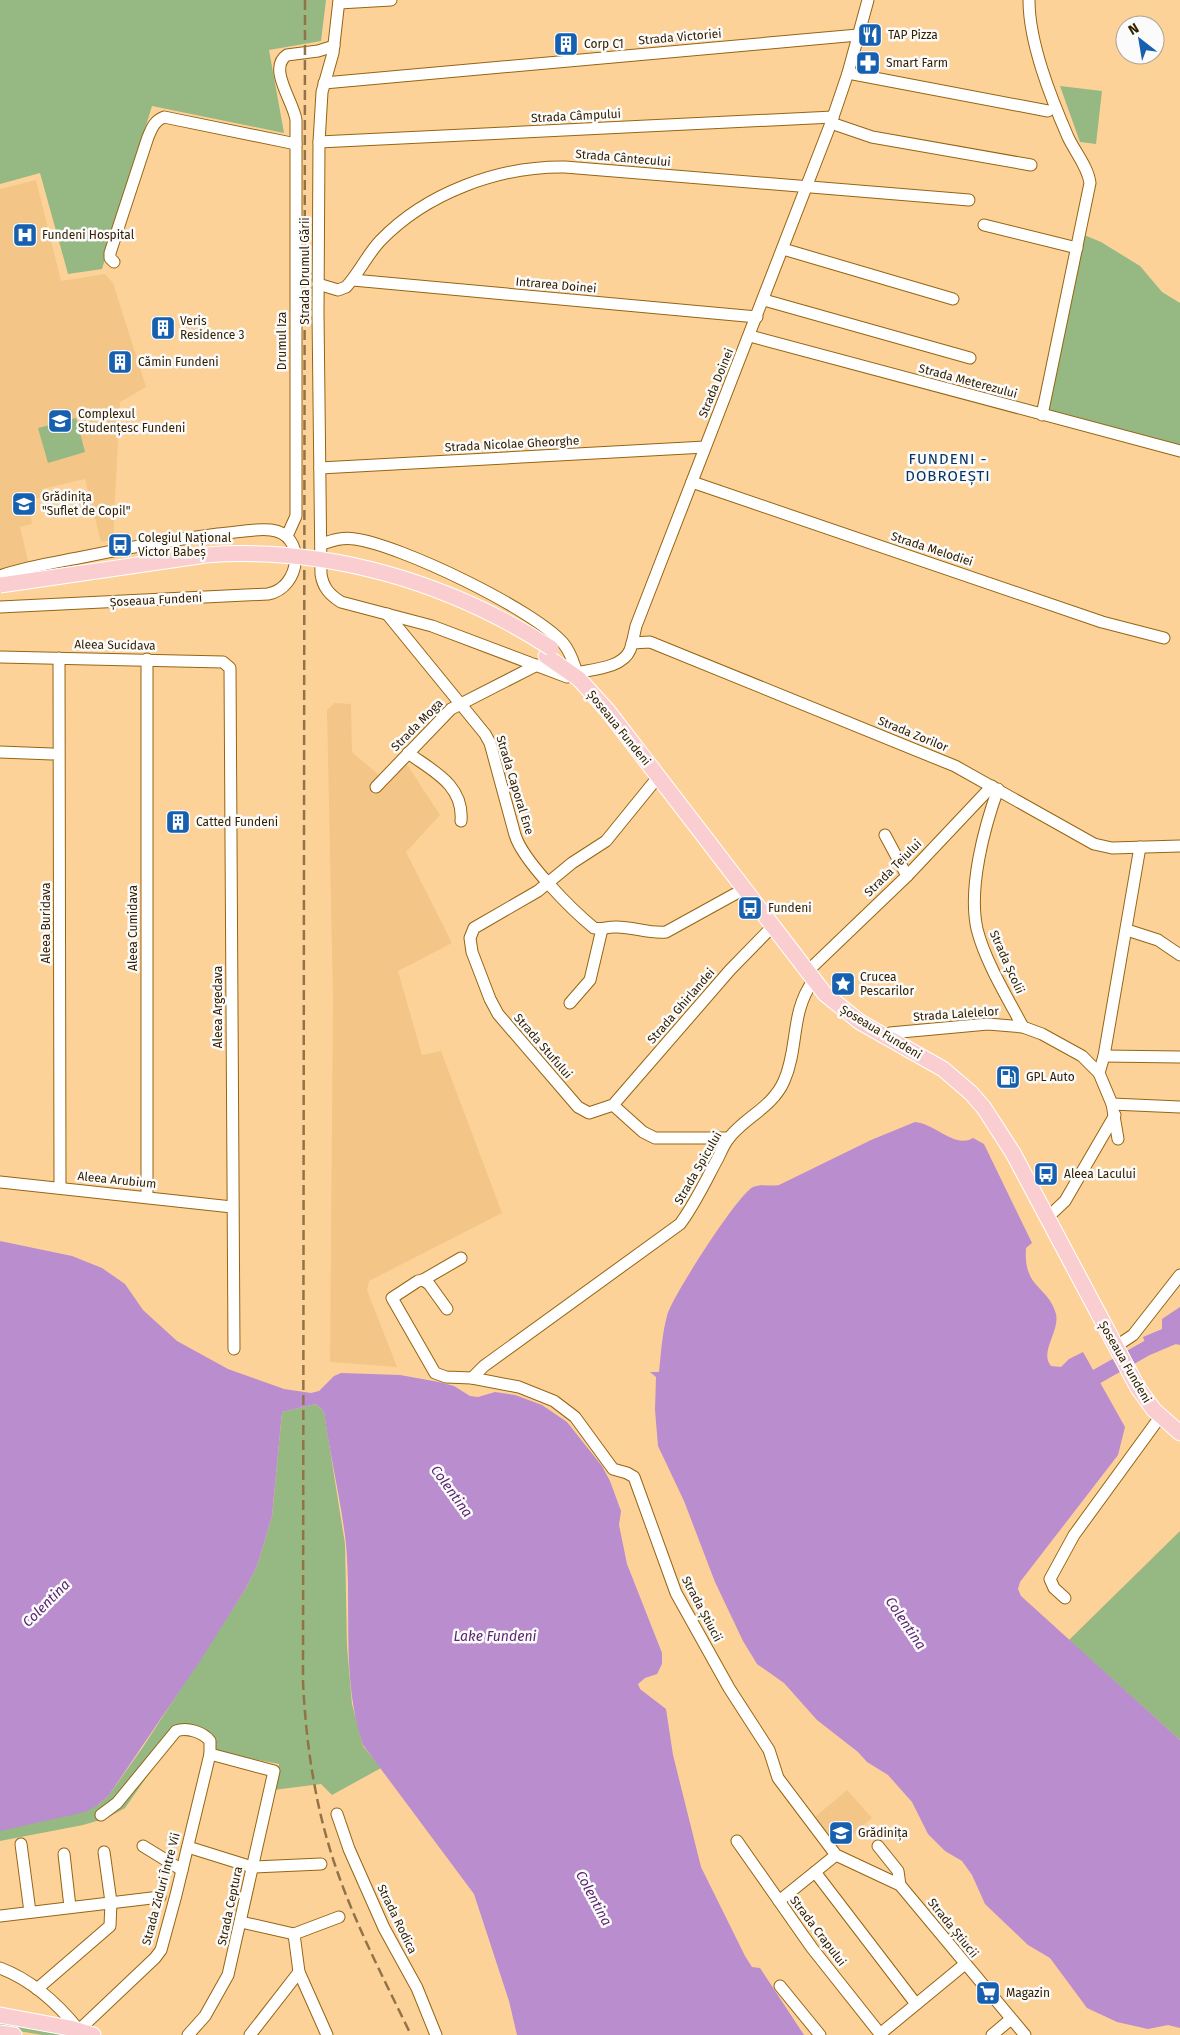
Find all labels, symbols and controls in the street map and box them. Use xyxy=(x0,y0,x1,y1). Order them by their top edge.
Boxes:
north arrow xyxy=(1115,15,1165,65)
text: N xyxy=(1125,20,1142,39)
restaurant icon: TAP Pizza xyxy=(857,22,883,48)
street label: Strada Victoriei xyxy=(638,26,722,48)
place label: TAP Pizza xyxy=(888,28,938,42)
building icon: Corp C1 xyxy=(553,31,579,57)
place label: Corp C1 xyxy=(584,37,624,51)
pharmacy icon: Smart Farm xyxy=(855,50,881,76)
place label: Smart Farm xyxy=(886,56,948,70)
street label: Strada Câmpului xyxy=(531,107,621,125)
street label: Strada Cântecului xyxy=(575,147,671,169)
street label: Strada Drumul Gării xyxy=(298,217,312,325)
hospital icon: Fundeni Hospital xyxy=(12,222,38,248)
place label: Fundeni Hospital xyxy=(42,228,135,242)
street label: Intrarea Doinei xyxy=(515,274,597,296)
street label: Drumul Iza xyxy=(275,312,289,370)
place label: Veris Residence 3 xyxy=(180,314,245,342)
building icon: Veris Residence 3 xyxy=(150,315,176,341)
street label: Strada Doinei xyxy=(696,346,736,420)
building icon: Cămin Fundeni xyxy=(107,349,133,375)
place label: Cămin Fundeni xyxy=(138,355,219,369)
street label: Strada Meterezului xyxy=(917,361,1019,401)
place label: Complexul Studențesc Fundeni xyxy=(78,407,185,436)
school or university icon: Complexul Studențesc Fundeni xyxy=(47,408,73,434)
street label: Strada Nicolae Gheorghe xyxy=(444,433,580,455)
district label: FUNDENI - DOBROEȘTI xyxy=(905,450,991,486)
place label: Grădinița "Suflet de Copil" xyxy=(42,490,131,518)
school or university icon: Grădinița "Suflet de Copil" xyxy=(11,491,37,517)
street label: Strada Melodiei xyxy=(889,529,975,569)
place label: Colegiul Național Victor Babeș xyxy=(138,531,232,560)
bus stop icon: Colegiul Național Victor Babeș xyxy=(107,532,133,558)
street label: Șoseaua Fundeni xyxy=(110,591,203,610)
street label: Aleea Sucidava xyxy=(74,637,156,653)
street label: Șoseaua Fundeni xyxy=(584,688,654,769)
street label: Strada Moga xyxy=(388,696,446,754)
street label: Strada Zorilor xyxy=(876,714,951,755)
street label: Strada Caporal Ene xyxy=(493,734,537,836)
building icon: Catted Fundeni xyxy=(165,809,191,835)
place label: Catted Fundeni xyxy=(196,815,278,829)
street label: Strada Teiului xyxy=(862,837,924,899)
street label: Aleea Buridava xyxy=(39,882,53,964)
street label: Aleea Cumidava xyxy=(126,885,140,971)
bus stop icon: Fundeni xyxy=(737,895,763,921)
place label: Fundeni xyxy=(768,901,812,915)
street label: Strada Școlii xyxy=(986,928,1027,996)
street label: Strada Ghirlandei xyxy=(644,965,718,1047)
street label: Aleea Argedava xyxy=(211,966,225,1048)
place label: Crucea Pescarilor xyxy=(860,970,914,998)
place icon: Crucea Pescarilor xyxy=(830,971,856,997)
street label: Șoseaua Fundeni xyxy=(837,1002,924,1063)
street label: Strada Lalelelor xyxy=(913,1004,1000,1024)
street label: Strada Stufului xyxy=(511,1011,575,1081)
fuel station icon: GPL Auto xyxy=(995,1064,1021,1090)
place label: GPL Auto xyxy=(1026,1070,1075,1084)
street label: Strada Spicului xyxy=(671,1129,725,1207)
bus stop icon: Aleea Lacului xyxy=(1033,1161,1059,1187)
place label: Aleea Lacului xyxy=(1064,1167,1136,1181)
street label: Aleea Arubium xyxy=(77,1169,157,1191)
street label: Șoseaua Fundeni xyxy=(1095,1318,1154,1406)
water label: Colentina xyxy=(427,1462,476,1521)
street label: Strada Știucii xyxy=(678,1574,725,1645)
water label: Colentina xyxy=(19,1576,74,1631)
water label: Colentina xyxy=(882,1594,929,1653)
water label: Lake Fundeni xyxy=(454,1628,537,1645)
school or university icon: Grădinița xyxy=(828,1820,854,1846)
place label: Grădinița xyxy=(858,1826,908,1841)
street label: Strada Ziduri Între Vii xyxy=(138,1831,183,1947)
street label: Strada Ceptura xyxy=(215,1865,245,1947)
water label: Colentina xyxy=(572,1868,615,1929)
street label: Strada Rodica xyxy=(374,1882,420,1956)
street label: Strada Crapului xyxy=(787,1893,849,1969)
street label: Strada Știucii xyxy=(924,1896,981,1961)
supermarket icon: Magazin xyxy=(975,1980,1001,2006)
place label: Magazin xyxy=(1006,1986,1050,2000)

